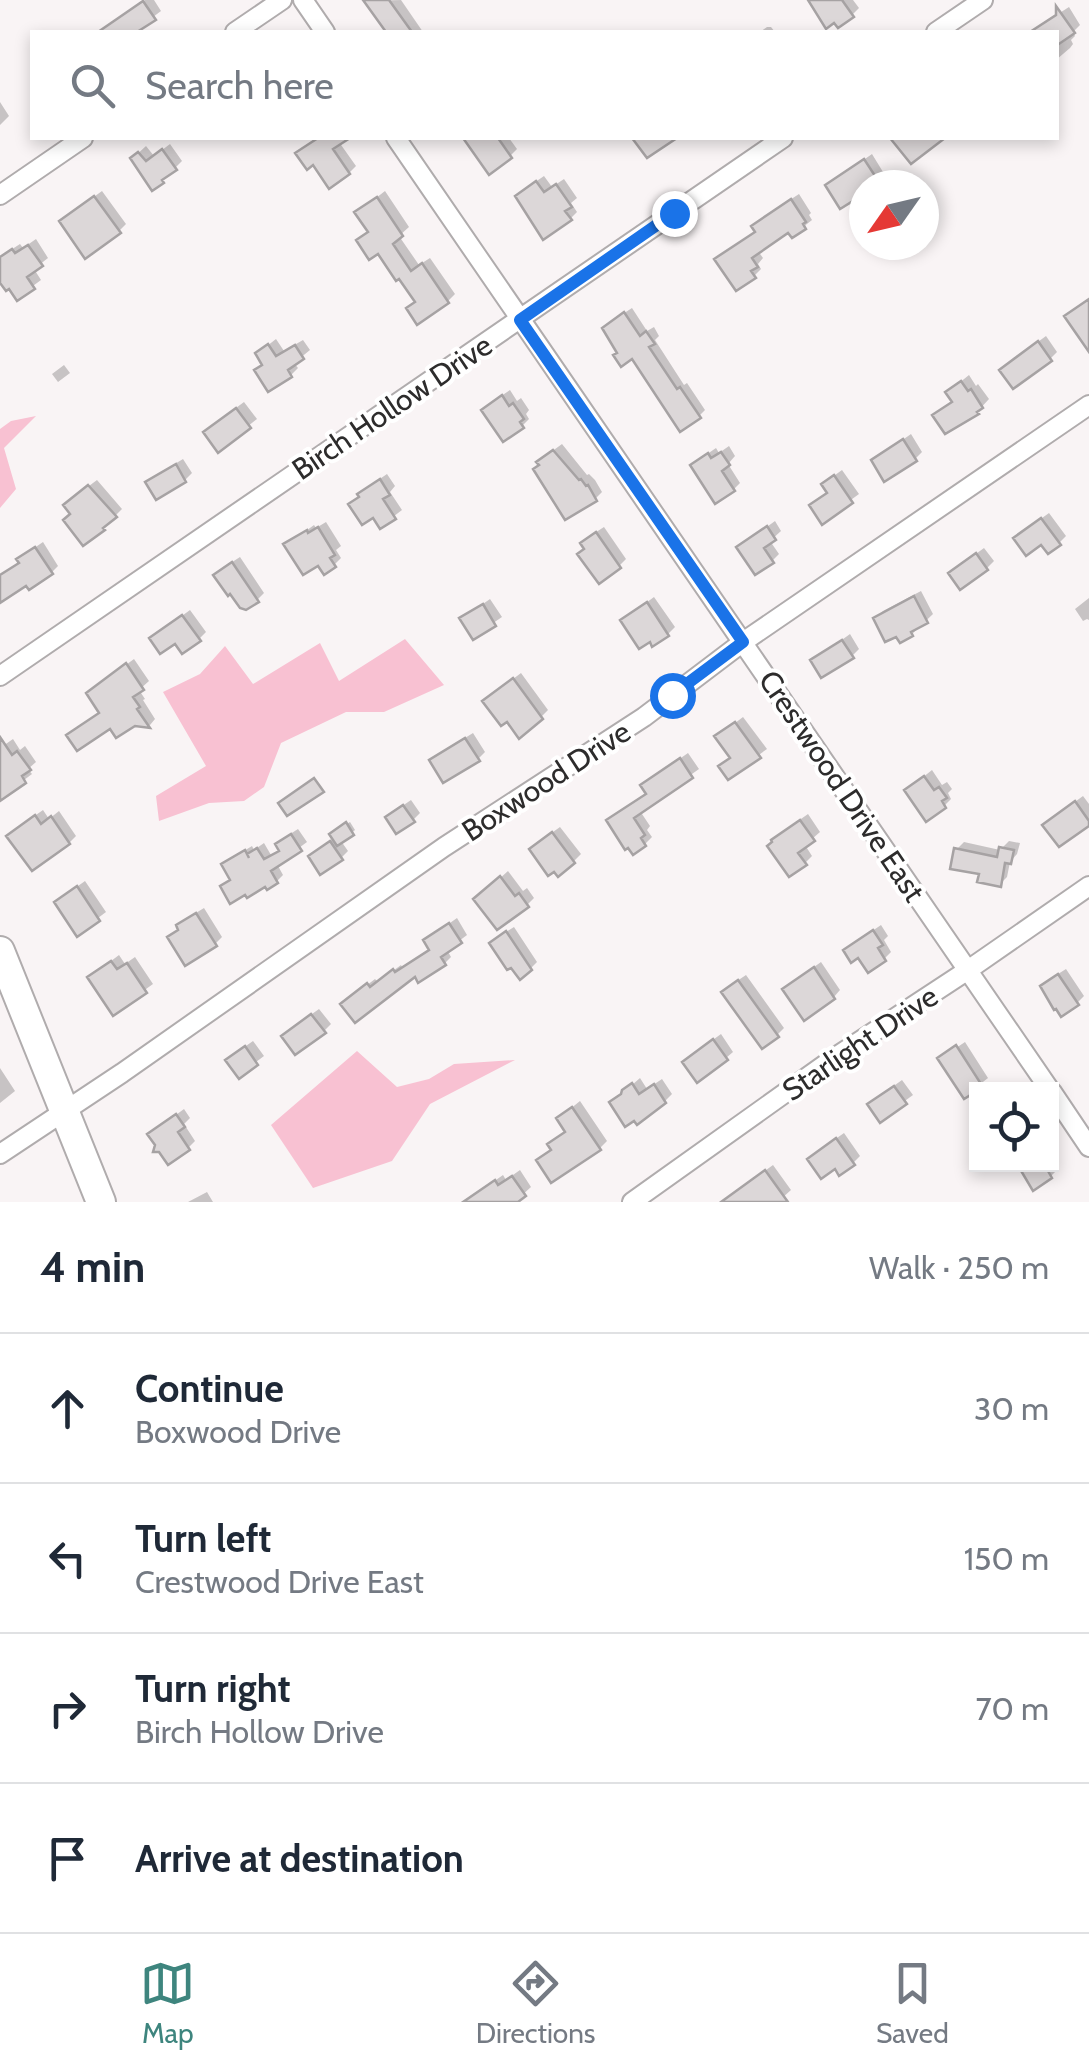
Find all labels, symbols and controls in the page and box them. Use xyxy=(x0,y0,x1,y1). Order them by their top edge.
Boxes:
search box xyxy=(30,30,1059,140)
icon: search xyxy=(65,58,120,113)
text: Search here xyxy=(145,62,334,109)
north arrow xyxy=(849,170,939,260)
route end xyxy=(652,191,698,237)
street label: Birch Hollow Drive xyxy=(285,326,499,488)
street label: Crestwood Drive East xyxy=(751,663,933,909)
route start xyxy=(650,673,696,719)
street label: Boxwood Drive xyxy=(455,713,637,849)
street label: Starlight Drive xyxy=(775,977,945,1109)
map controls xyxy=(969,1082,1059,1172)
button: locate xyxy=(969,1082,1059,1172)
text: 4 min xyxy=(40,1241,145,1293)
text: Walk · 250 m xyxy=(869,1248,1049,1287)
text: Continue xyxy=(135,1365,284,1412)
icon: ahead xyxy=(40,1381,95,1436)
text: 30 m xyxy=(974,1389,1049,1428)
text: Boxwood Drive xyxy=(135,1412,341,1451)
text: Turn left xyxy=(135,1515,271,1562)
icon: left xyxy=(40,1531,95,1586)
text: 150 m xyxy=(964,1539,1049,1578)
text: Crestwood Drive East xyxy=(135,1562,424,1601)
text: Turn right xyxy=(135,1665,291,1712)
icon: right xyxy=(40,1681,95,1736)
text: 70 m xyxy=(976,1689,1049,1728)
text: Birch Hollow Drive xyxy=(135,1712,384,1751)
icon: arrive xyxy=(40,1831,95,1886)
text: Arrive at destination xyxy=(135,1835,464,1882)
tab: Map xyxy=(140,1956,195,2050)
tab: Directions xyxy=(476,1956,595,2050)
tab: Saved xyxy=(876,1956,949,2050)

